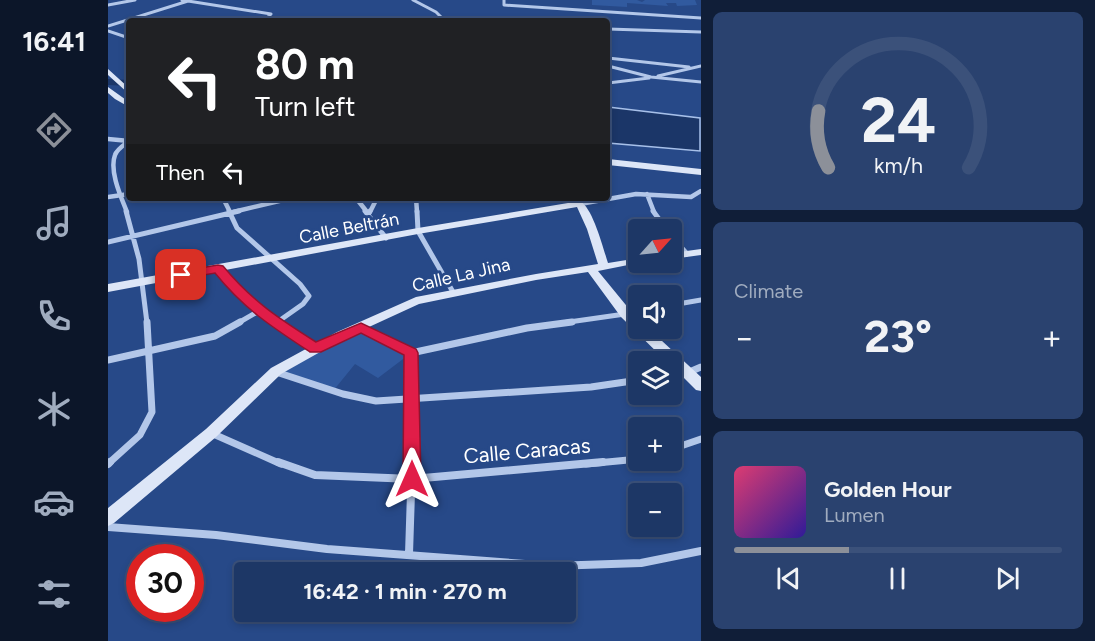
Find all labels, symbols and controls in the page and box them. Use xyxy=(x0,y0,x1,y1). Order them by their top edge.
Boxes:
text: 16:41 xyxy=(22,25,86,58)
text: 80 m xyxy=(255,39,355,90)
icon: left xyxy=(156,42,234,120)
text: 24 xyxy=(860,83,936,158)
text: Turn left xyxy=(255,90,355,123)
icon: directions xyxy=(33,109,75,151)
text: km/h xyxy=(874,153,922,178)
icon: left xyxy=(217,156,250,189)
text: Then xyxy=(156,159,205,186)
icon: music xyxy=(33,202,75,244)
street label: Calle Beltrán xyxy=(297,208,401,248)
north arrow xyxy=(628,219,682,273)
map controls xyxy=(628,219,682,537)
pin xyxy=(155,249,206,300)
street label: Calle La Jina xyxy=(410,253,512,297)
icon: arrive xyxy=(164,258,197,291)
text: Climate xyxy=(734,279,803,303)
button: sound xyxy=(628,285,682,339)
icon: phone xyxy=(33,295,75,337)
text: 23° xyxy=(864,309,932,363)
text: − xyxy=(734,318,755,357)
text: + xyxy=(1041,318,1062,357)
button: layers xyxy=(628,351,682,405)
icon: climate xyxy=(33,388,75,430)
button: + xyxy=(628,417,682,471)
street label: Calle Caracas xyxy=(462,433,591,469)
position arrow xyxy=(380,447,444,511)
text: Golden Hour xyxy=(824,476,952,503)
icon: car xyxy=(33,481,75,523)
button: − xyxy=(628,483,682,537)
text: Lumen xyxy=(824,503,885,527)
speed limit sign: 30 xyxy=(126,544,204,622)
icon: previous xyxy=(772,562,805,595)
icon: pause xyxy=(881,562,914,595)
icon: next xyxy=(991,562,1024,595)
icon: filters xyxy=(33,573,75,615)
text: 16:42 · 1 min · 270 m xyxy=(303,578,507,605)

